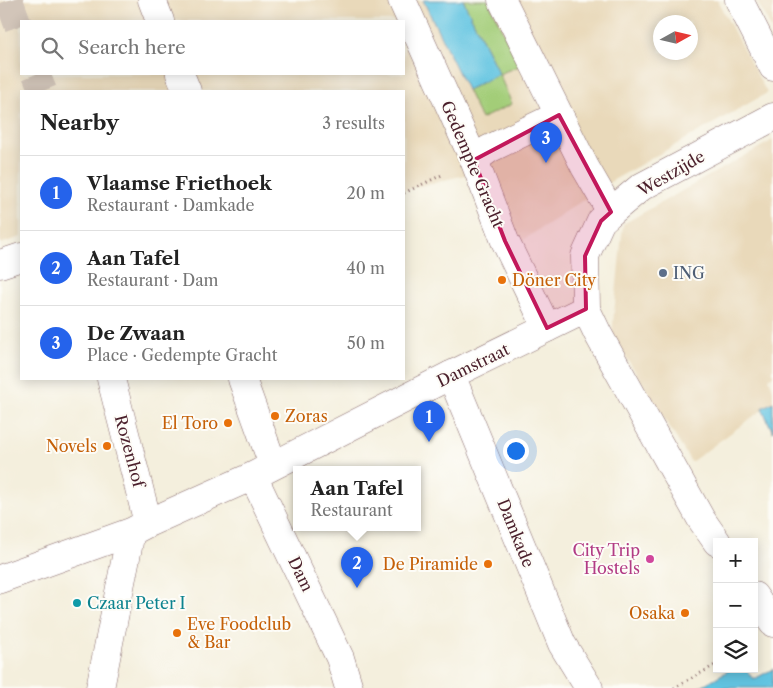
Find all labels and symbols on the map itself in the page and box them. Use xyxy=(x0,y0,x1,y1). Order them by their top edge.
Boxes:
north arrow xyxy=(653,15,698,60)
street label: Gedempte Gracht xyxy=(437,97,509,231)
pin: 3 xyxy=(530,122,562,163)
street label: Westzijde xyxy=(633,146,708,201)
place label: ING xyxy=(673,263,705,283)
marker: ING xyxy=(657,267,669,279)
place label: Döner City xyxy=(512,270,597,290)
marker: Döner City xyxy=(496,274,508,286)
street label: Damstraat xyxy=(434,339,513,391)
pin: 1 xyxy=(413,401,445,442)
place label: Zoras xyxy=(285,406,328,426)
marker: Zoras xyxy=(269,410,281,422)
street label: Rozenhof xyxy=(111,413,150,492)
place label: El Toro xyxy=(162,413,218,433)
marker: El Toro xyxy=(222,417,234,429)
place label: Novels xyxy=(46,436,97,456)
your location xyxy=(503,438,529,464)
marker: Novels xyxy=(101,440,113,452)
street label: Damkade xyxy=(493,496,539,570)
place label: City Trip Hostels xyxy=(572,540,640,578)
pin: 2 xyxy=(341,547,373,588)
street label: Dam xyxy=(284,553,318,595)
marker: City Trip Hostels xyxy=(644,553,656,565)
place label: De Piramide xyxy=(383,554,478,574)
marker: De Piramide xyxy=(482,558,494,570)
place label: Czaar Peter I xyxy=(87,593,186,613)
marker: Czaar Peter I xyxy=(71,597,83,609)
place label: Osaka xyxy=(629,603,676,623)
marker: Osaka xyxy=(679,607,691,619)
place label: Eve Foodclub & Bar xyxy=(187,614,291,652)
marker: Eve Foodclub & Bar xyxy=(171,627,183,639)

